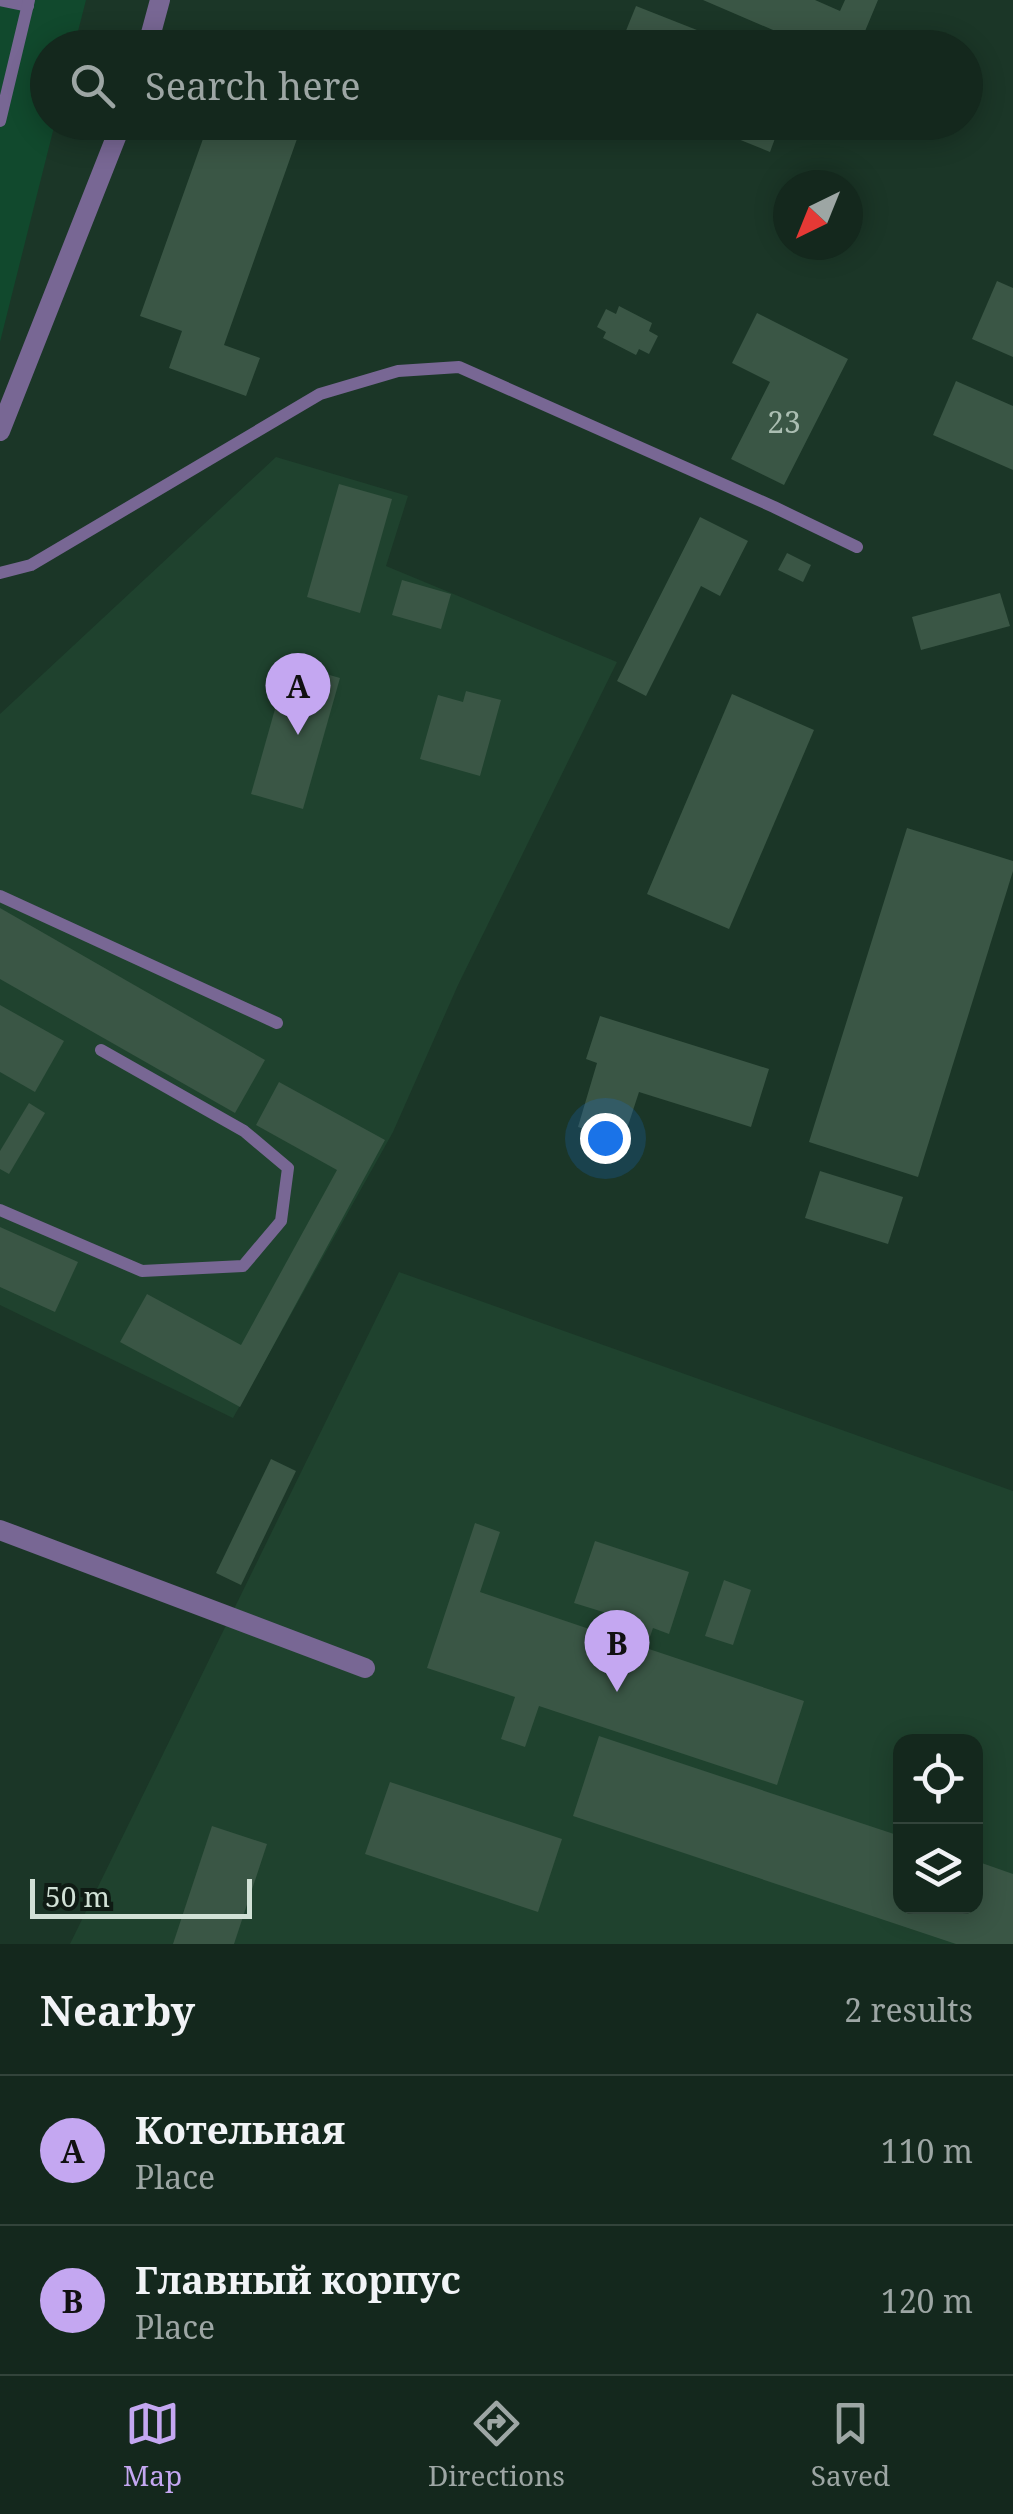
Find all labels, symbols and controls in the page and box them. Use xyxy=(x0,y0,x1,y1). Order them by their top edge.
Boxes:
search box xyxy=(30,30,983,140)
icon: search xyxy=(65,58,120,113)
text: Search here xyxy=(145,59,361,111)
north arrow xyxy=(773,170,863,260)
house number: 23 xyxy=(767,401,801,442)
pin: A xyxy=(266,652,330,735)
your location xyxy=(580,1113,631,1164)
pin: B xyxy=(584,1610,650,1692)
map controls xyxy=(893,1734,983,1914)
button: locate xyxy=(893,1734,983,1824)
button: layers xyxy=(893,1824,983,1914)
scale bar xyxy=(30,1874,252,1918)
text: 50 m xyxy=(45,1877,110,1915)
text: Nearby xyxy=(40,1981,195,2038)
text: 2 results xyxy=(844,1988,973,2031)
text: Котельная xyxy=(135,2103,345,2155)
text: A xyxy=(60,2129,85,2172)
text: 110 m xyxy=(881,2129,973,2172)
text: Place xyxy=(135,2155,215,2198)
text: Главный корпус xyxy=(135,2253,461,2305)
text: B xyxy=(62,2279,83,2322)
text: 120 m xyxy=(881,2279,973,2322)
text: Place xyxy=(135,2305,215,2348)
tab: Map xyxy=(123,2396,182,2494)
tab: Directions xyxy=(428,2396,565,2494)
tab: Saved xyxy=(811,2396,890,2494)

